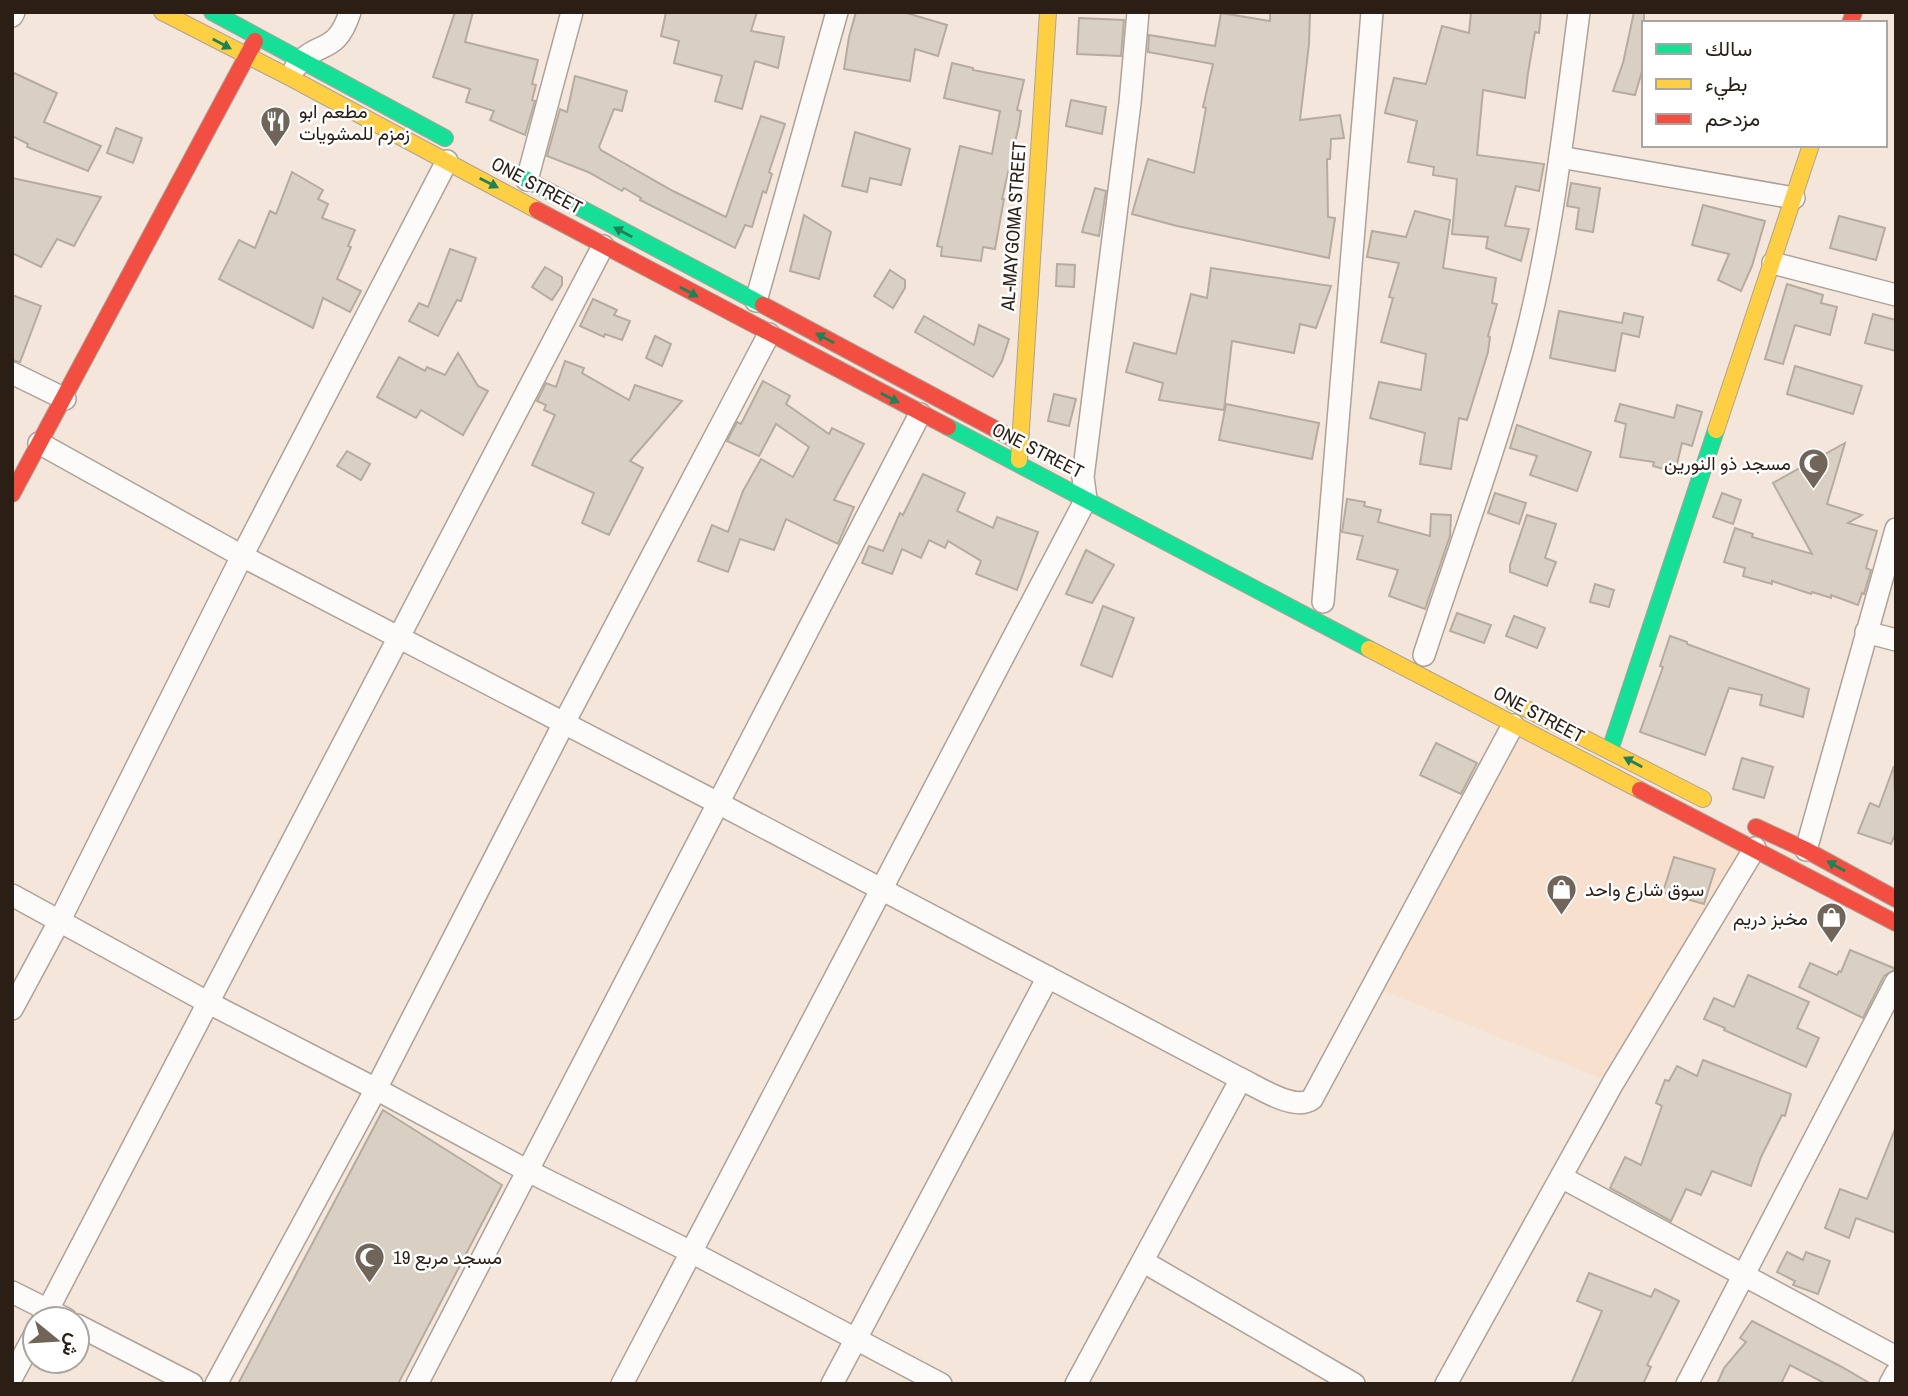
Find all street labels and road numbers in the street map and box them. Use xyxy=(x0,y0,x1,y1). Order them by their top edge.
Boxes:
street label: AL-MAYGOMA STREET xyxy=(994,140,1032,312)
street label: ONE STREET xyxy=(487,150,587,220)
street label: ONE STREET xyxy=(988,416,1089,484)
street label: ONE STREET xyxy=(1489,679,1589,749)

